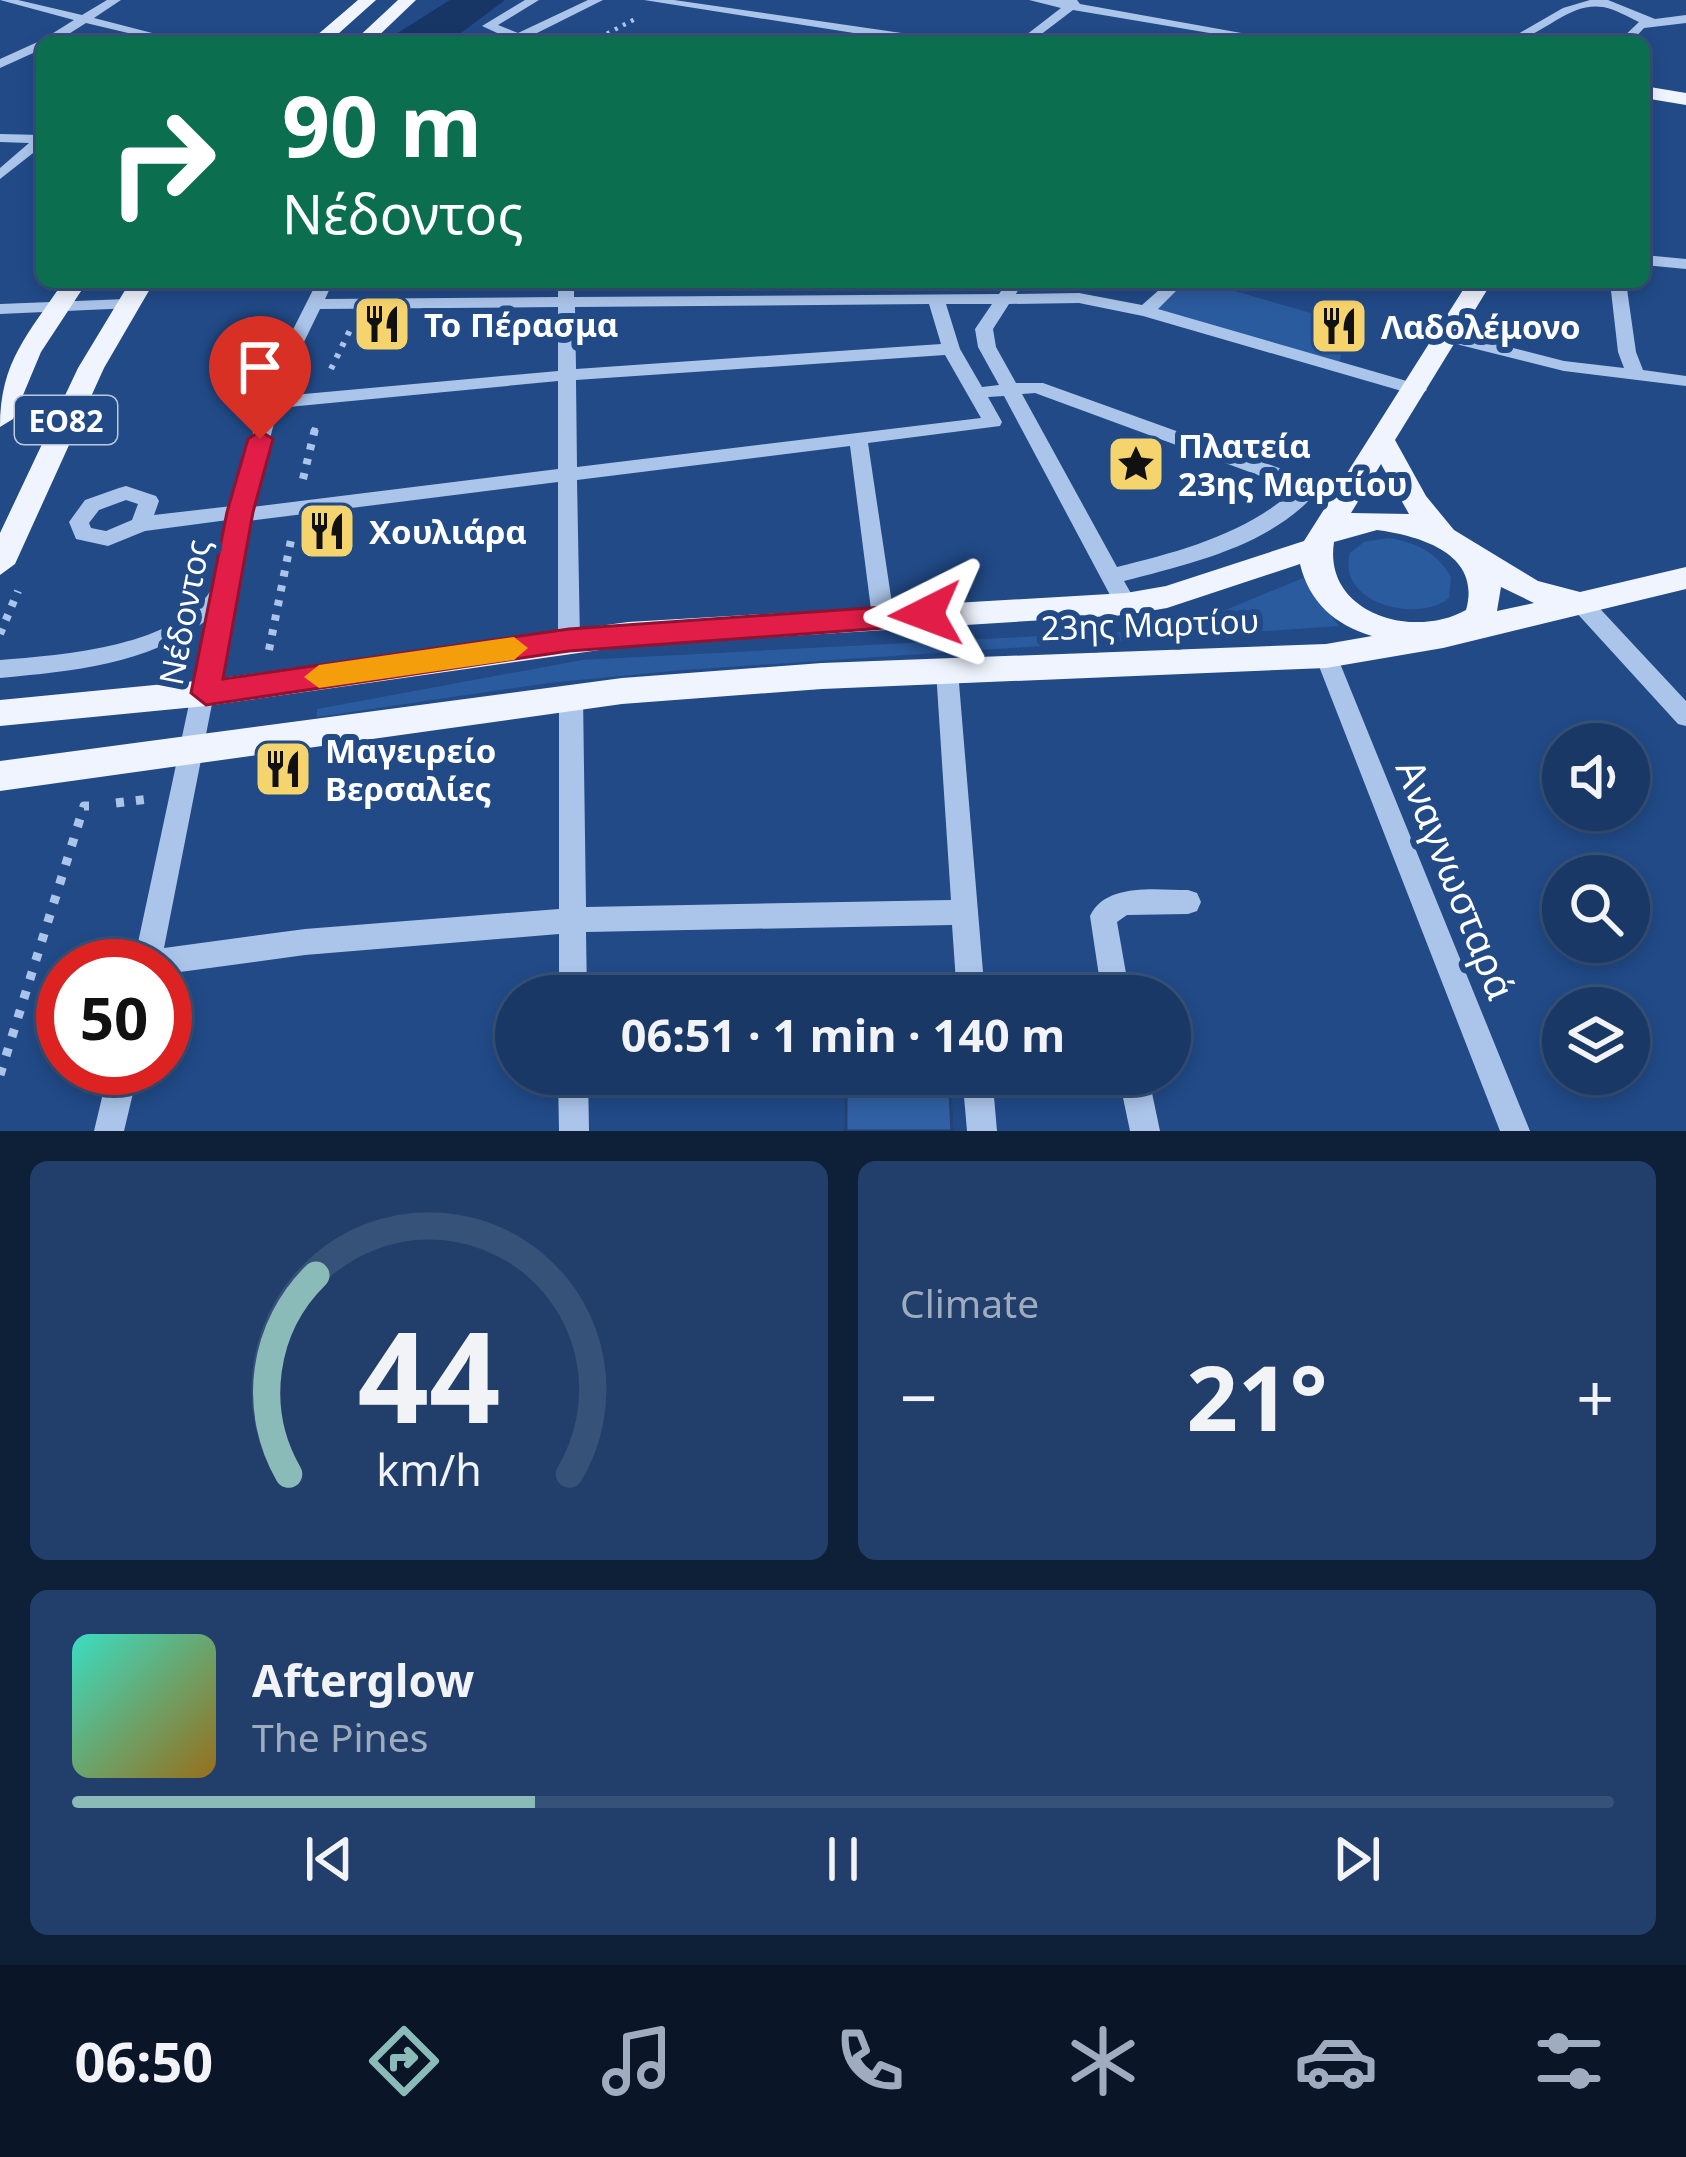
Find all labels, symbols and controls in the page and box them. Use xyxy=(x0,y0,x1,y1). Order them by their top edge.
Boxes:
text: 90 m xyxy=(282,67,482,182)
icon: right xyxy=(84,84,240,240)
text: Νέδοντος xyxy=(282,176,523,250)
restaurant icon: Το Πέρασμα xyxy=(351,293,413,355)
restaurant icon: Λαδολέμονο xyxy=(1308,295,1370,357)
place label: Το Πέρασμα xyxy=(424,302,618,347)
place label: Λαδολέμονο xyxy=(1381,304,1581,349)
pin xyxy=(209,316,311,439)
icon: arrive xyxy=(227,334,293,400)
road number: ΕΟ82 xyxy=(15,396,117,444)
place label: Πλατεία 23ης Μαρτίου xyxy=(1178,423,1408,506)
place icon: Πλατεία 23ης Μαρτίου xyxy=(1105,433,1167,495)
restaurant icon: Χουλιάρα xyxy=(296,500,358,562)
place label: Χουλιάρα xyxy=(369,509,527,554)
street label: Νέδοντος xyxy=(148,535,220,689)
position arrow xyxy=(863,551,989,677)
street label: 23ης Μαρτίου xyxy=(1040,598,1260,650)
map controls xyxy=(1542,723,1650,1095)
button: sound xyxy=(1542,723,1650,831)
place label: Μαγειρείο Βερσαλίες xyxy=(325,728,496,811)
restaurant icon: Μαγειρείο Βερσαλίες xyxy=(252,738,314,800)
street label: Αναγνωσταρά xyxy=(1385,751,1529,1007)
button: search xyxy=(1542,855,1650,963)
speed limit sign: 50 xyxy=(36,939,192,1095)
button: layers xyxy=(1542,987,1650,1095)
text: 06:51 · 1 min · 140 m xyxy=(621,1004,1065,1065)
text: Climate xyxy=(900,1276,1039,1329)
text: 44 xyxy=(358,1290,500,1460)
text: 21° xyxy=(1186,1335,1328,1457)
text: − xyxy=(900,1351,938,1441)
text: + xyxy=(1576,1351,1614,1441)
text: km/h xyxy=(376,1439,482,1498)
text: Afterglow xyxy=(252,1649,474,1710)
text: The Pines xyxy=(252,1710,428,1763)
icon: previous xyxy=(296,1826,362,1892)
icon: pause xyxy=(810,1826,876,1892)
icon: next xyxy=(1324,1826,1390,1892)
icon: directions xyxy=(362,2019,446,2103)
icon: music xyxy=(595,2019,679,2103)
icon: phone xyxy=(828,2019,912,2103)
icon: climate xyxy=(1061,2019,1145,2103)
icon: car xyxy=(1294,2019,1378,2103)
icon: filters xyxy=(1527,2019,1611,2103)
text: 06:50 xyxy=(75,2024,213,2098)

